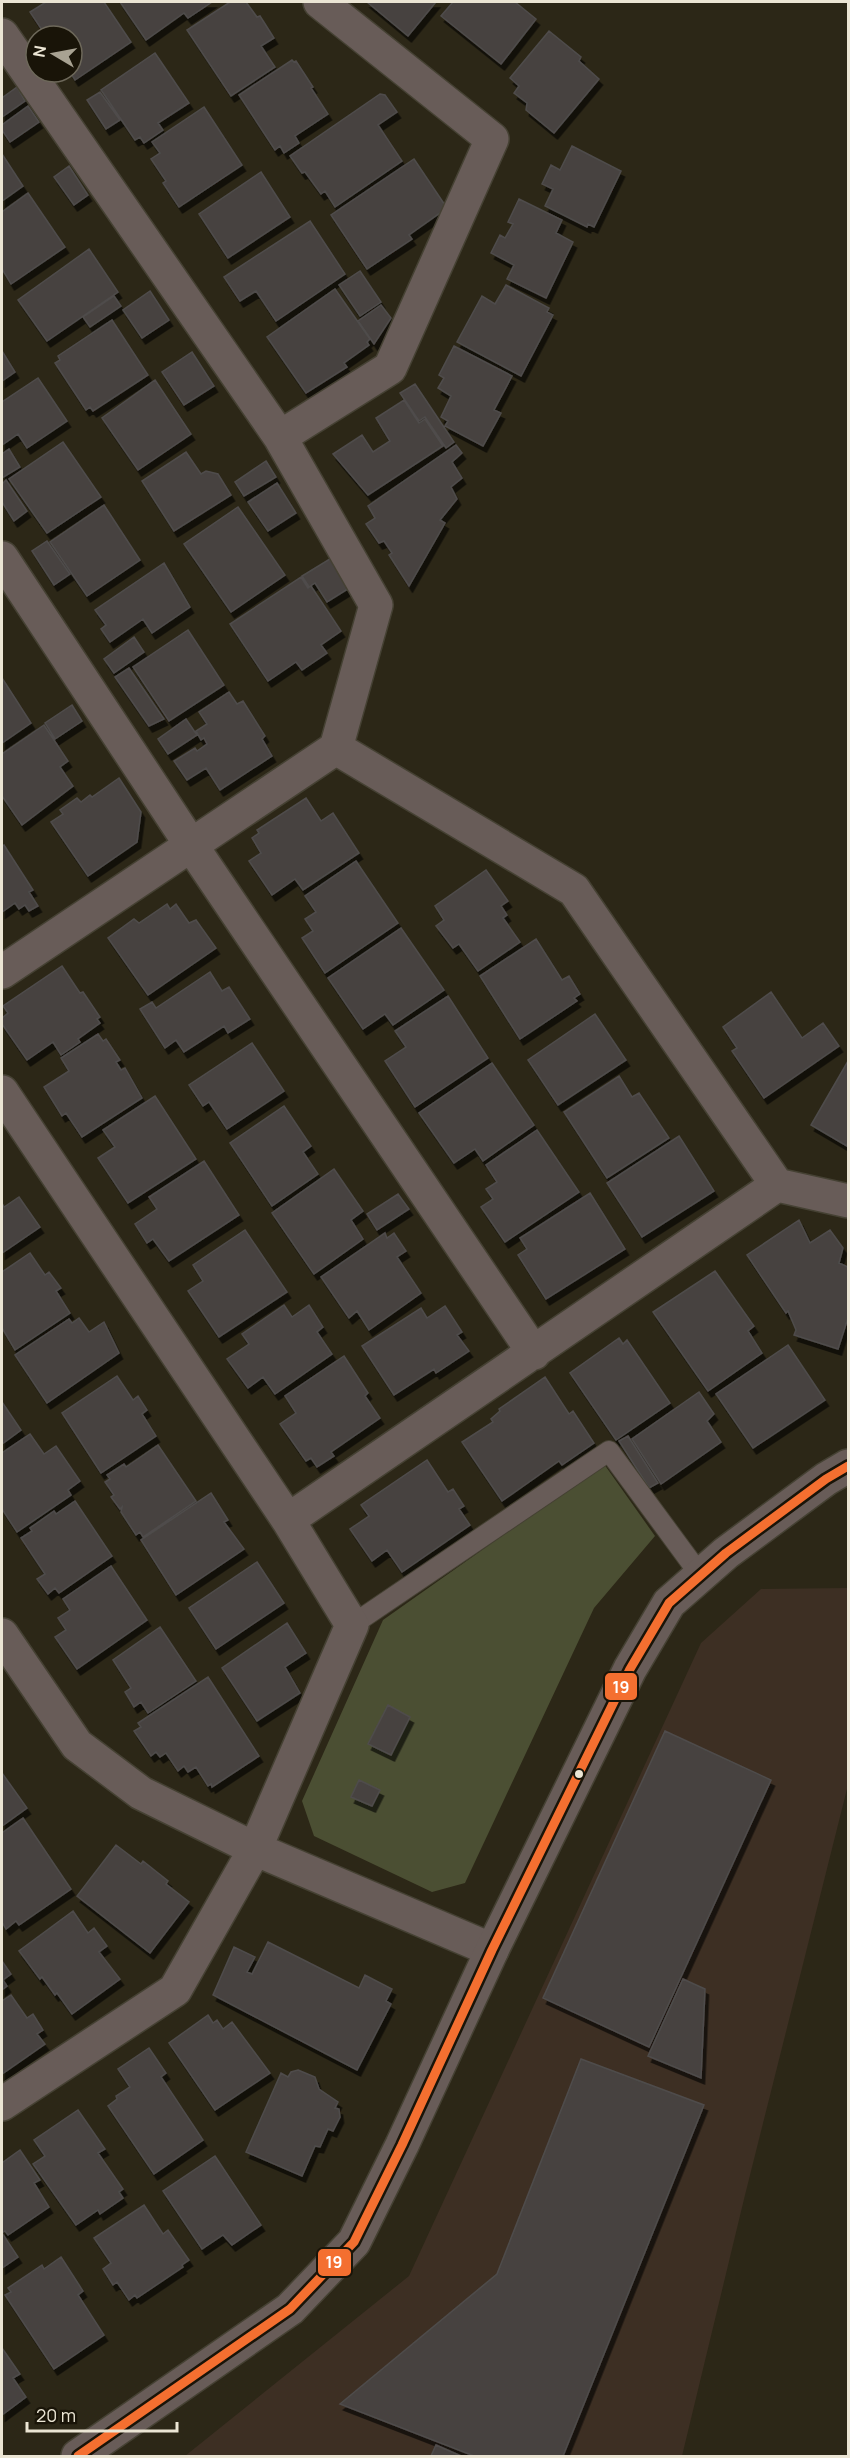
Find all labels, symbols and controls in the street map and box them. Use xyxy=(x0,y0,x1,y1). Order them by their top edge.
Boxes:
north arrow xyxy=(24,24,84,84)
text: N xyxy=(27,44,51,59)
line badge: 19 xyxy=(604,1672,638,1701)
text: 19 xyxy=(613,1676,629,1698)
unlabelled marker xyxy=(573,1768,585,1780)
line badge: 19 xyxy=(317,2248,352,2277)
text: 19 xyxy=(326,2251,342,2273)
scale bar xyxy=(27,2395,177,2433)
text: 20 m xyxy=(36,2403,76,2427)

